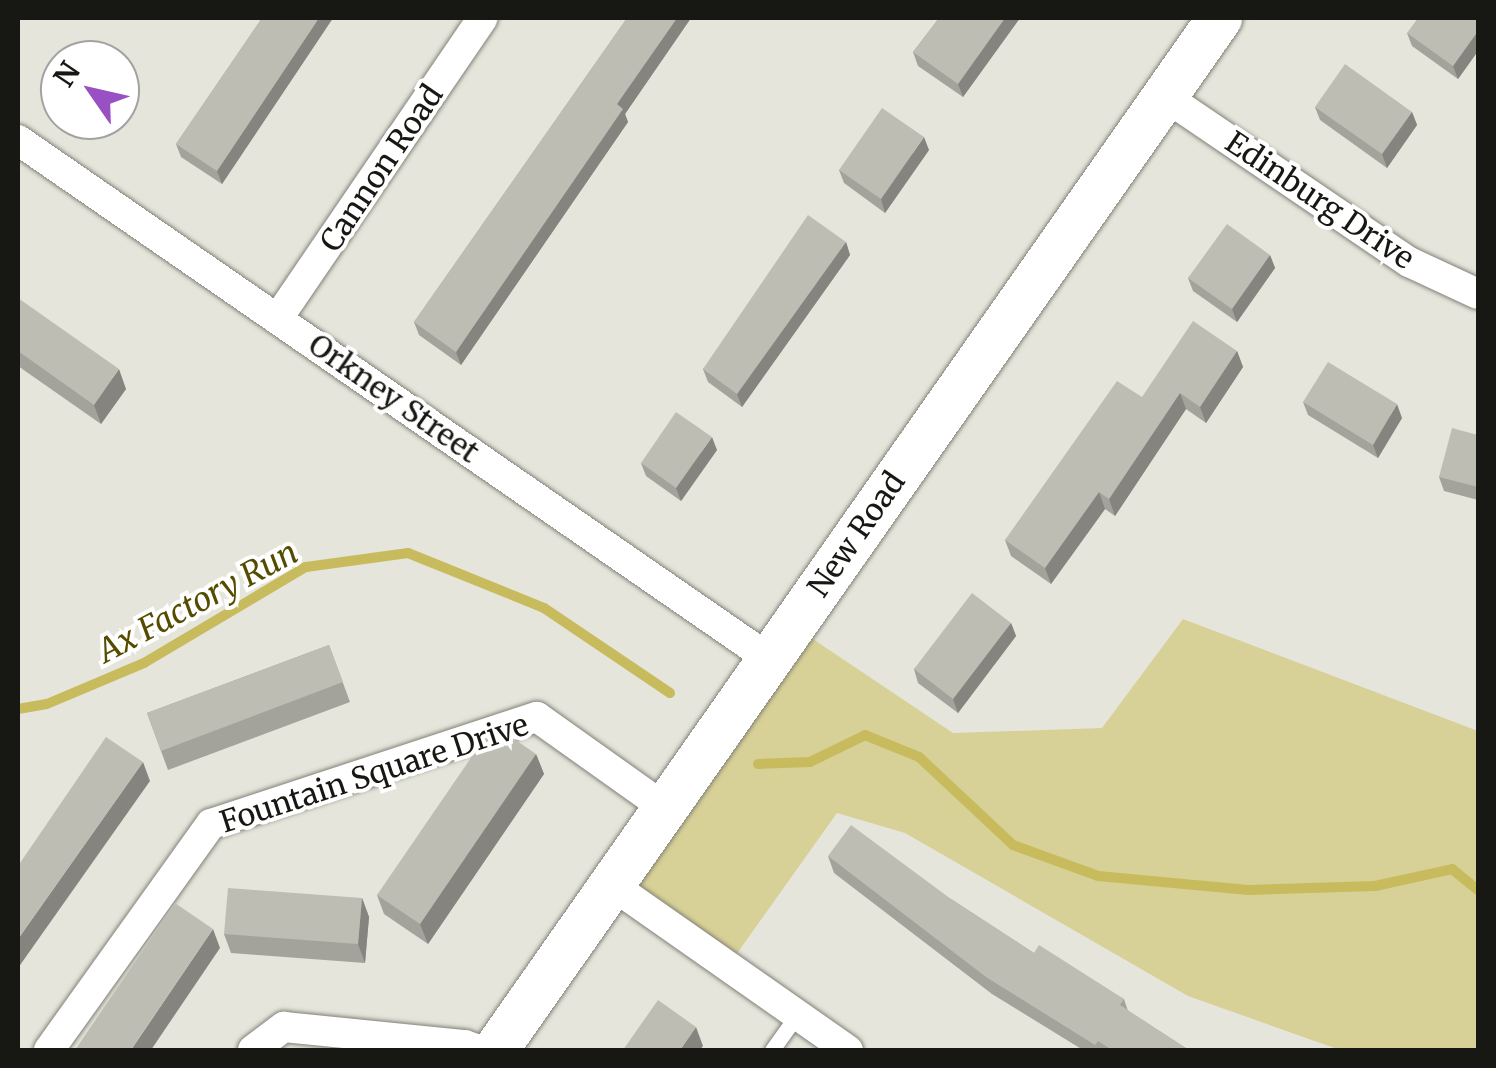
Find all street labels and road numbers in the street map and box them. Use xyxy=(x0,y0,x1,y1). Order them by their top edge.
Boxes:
street label: Cannon Road xyxy=(312,78,450,258)
street label: Edinburg Drive xyxy=(1219,124,1421,276)
street label: Orkney Street xyxy=(302,326,486,470)
street label: New Road xyxy=(800,465,912,603)
street label: Fountain Square Drive xyxy=(215,706,533,840)

